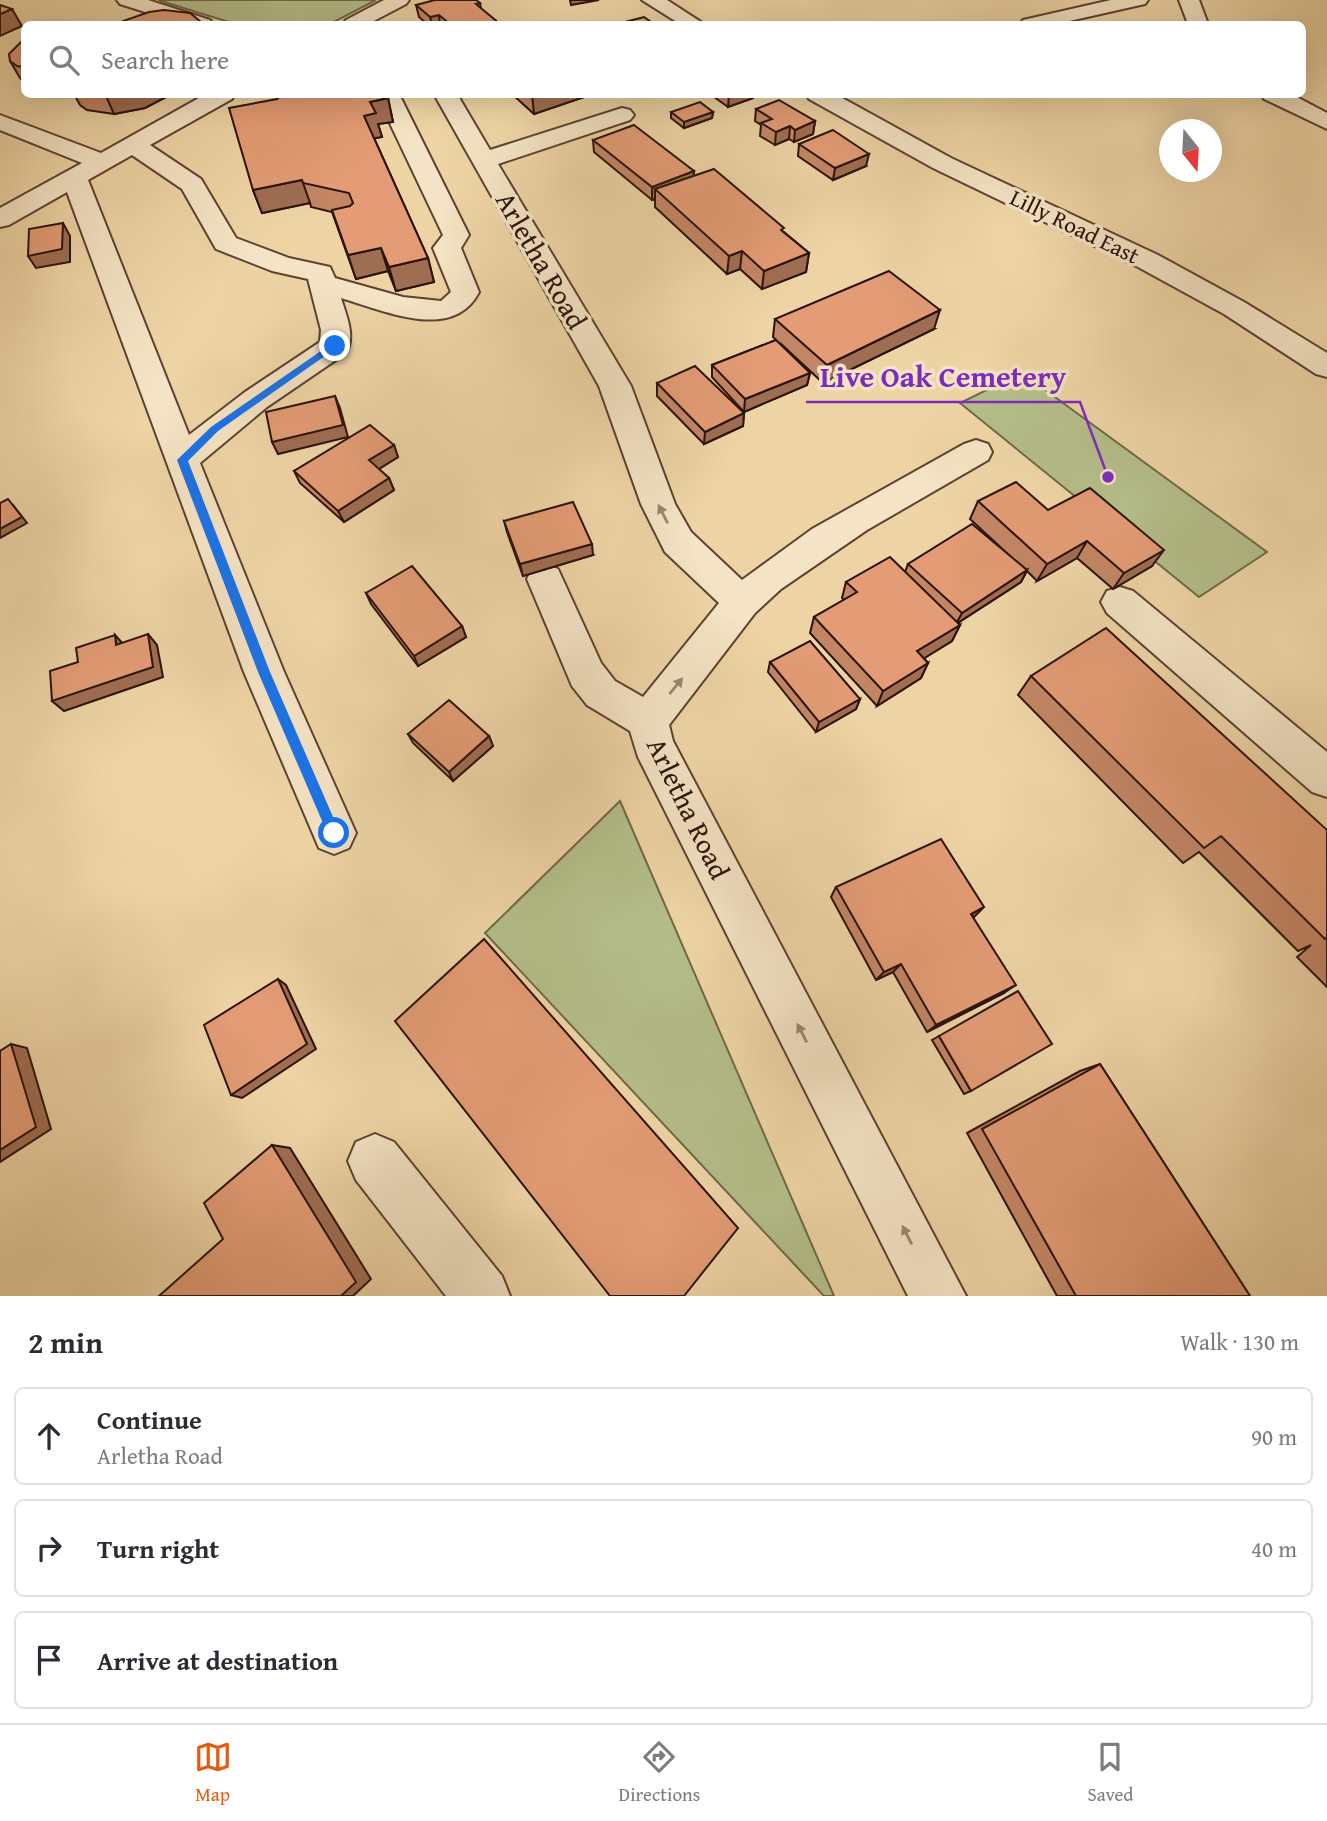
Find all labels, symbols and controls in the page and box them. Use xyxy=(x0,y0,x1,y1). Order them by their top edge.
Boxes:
search box xyxy=(21,21,1306,98)
text: Search here xyxy=(101,40,229,79)
icon: search xyxy=(45,41,83,79)
north arrow xyxy=(1159,119,1222,182)
street label: Lilly Road East xyxy=(1005,180,1145,272)
street label: Arletha Road xyxy=(486,183,598,337)
route end xyxy=(319,330,350,361)
callout: Live Oak Cemetery xyxy=(806,351,1080,402)
text: Live Oak Cemetery xyxy=(820,354,1067,398)
one-way arrow xyxy=(657,504,669,523)
one-way arrow xyxy=(668,677,683,695)
street label: Arletha Road xyxy=(637,730,741,886)
route start xyxy=(318,817,349,848)
one-way arrow xyxy=(797,1023,808,1043)
one-way arrow xyxy=(901,1225,912,1245)
text: 2 min xyxy=(28,1320,103,1364)
text: Walk · 130 m xyxy=(1180,1325,1299,1358)
text: Continue xyxy=(97,1400,202,1439)
icon: ahead xyxy=(30,1417,68,1455)
text: 90 m xyxy=(1251,1420,1297,1453)
text: Arletha Road xyxy=(97,1439,223,1472)
icon: right xyxy=(30,1529,68,1567)
text: Turn right xyxy=(97,1529,219,1568)
text: 40 m xyxy=(1251,1532,1297,1565)
icon: arrive xyxy=(30,1641,68,1679)
text: Arrive at destination xyxy=(97,1641,338,1680)
tab: Map xyxy=(194,1738,232,1808)
tab: Directions xyxy=(619,1738,700,1808)
tab: Saved xyxy=(1087,1738,1133,1808)

